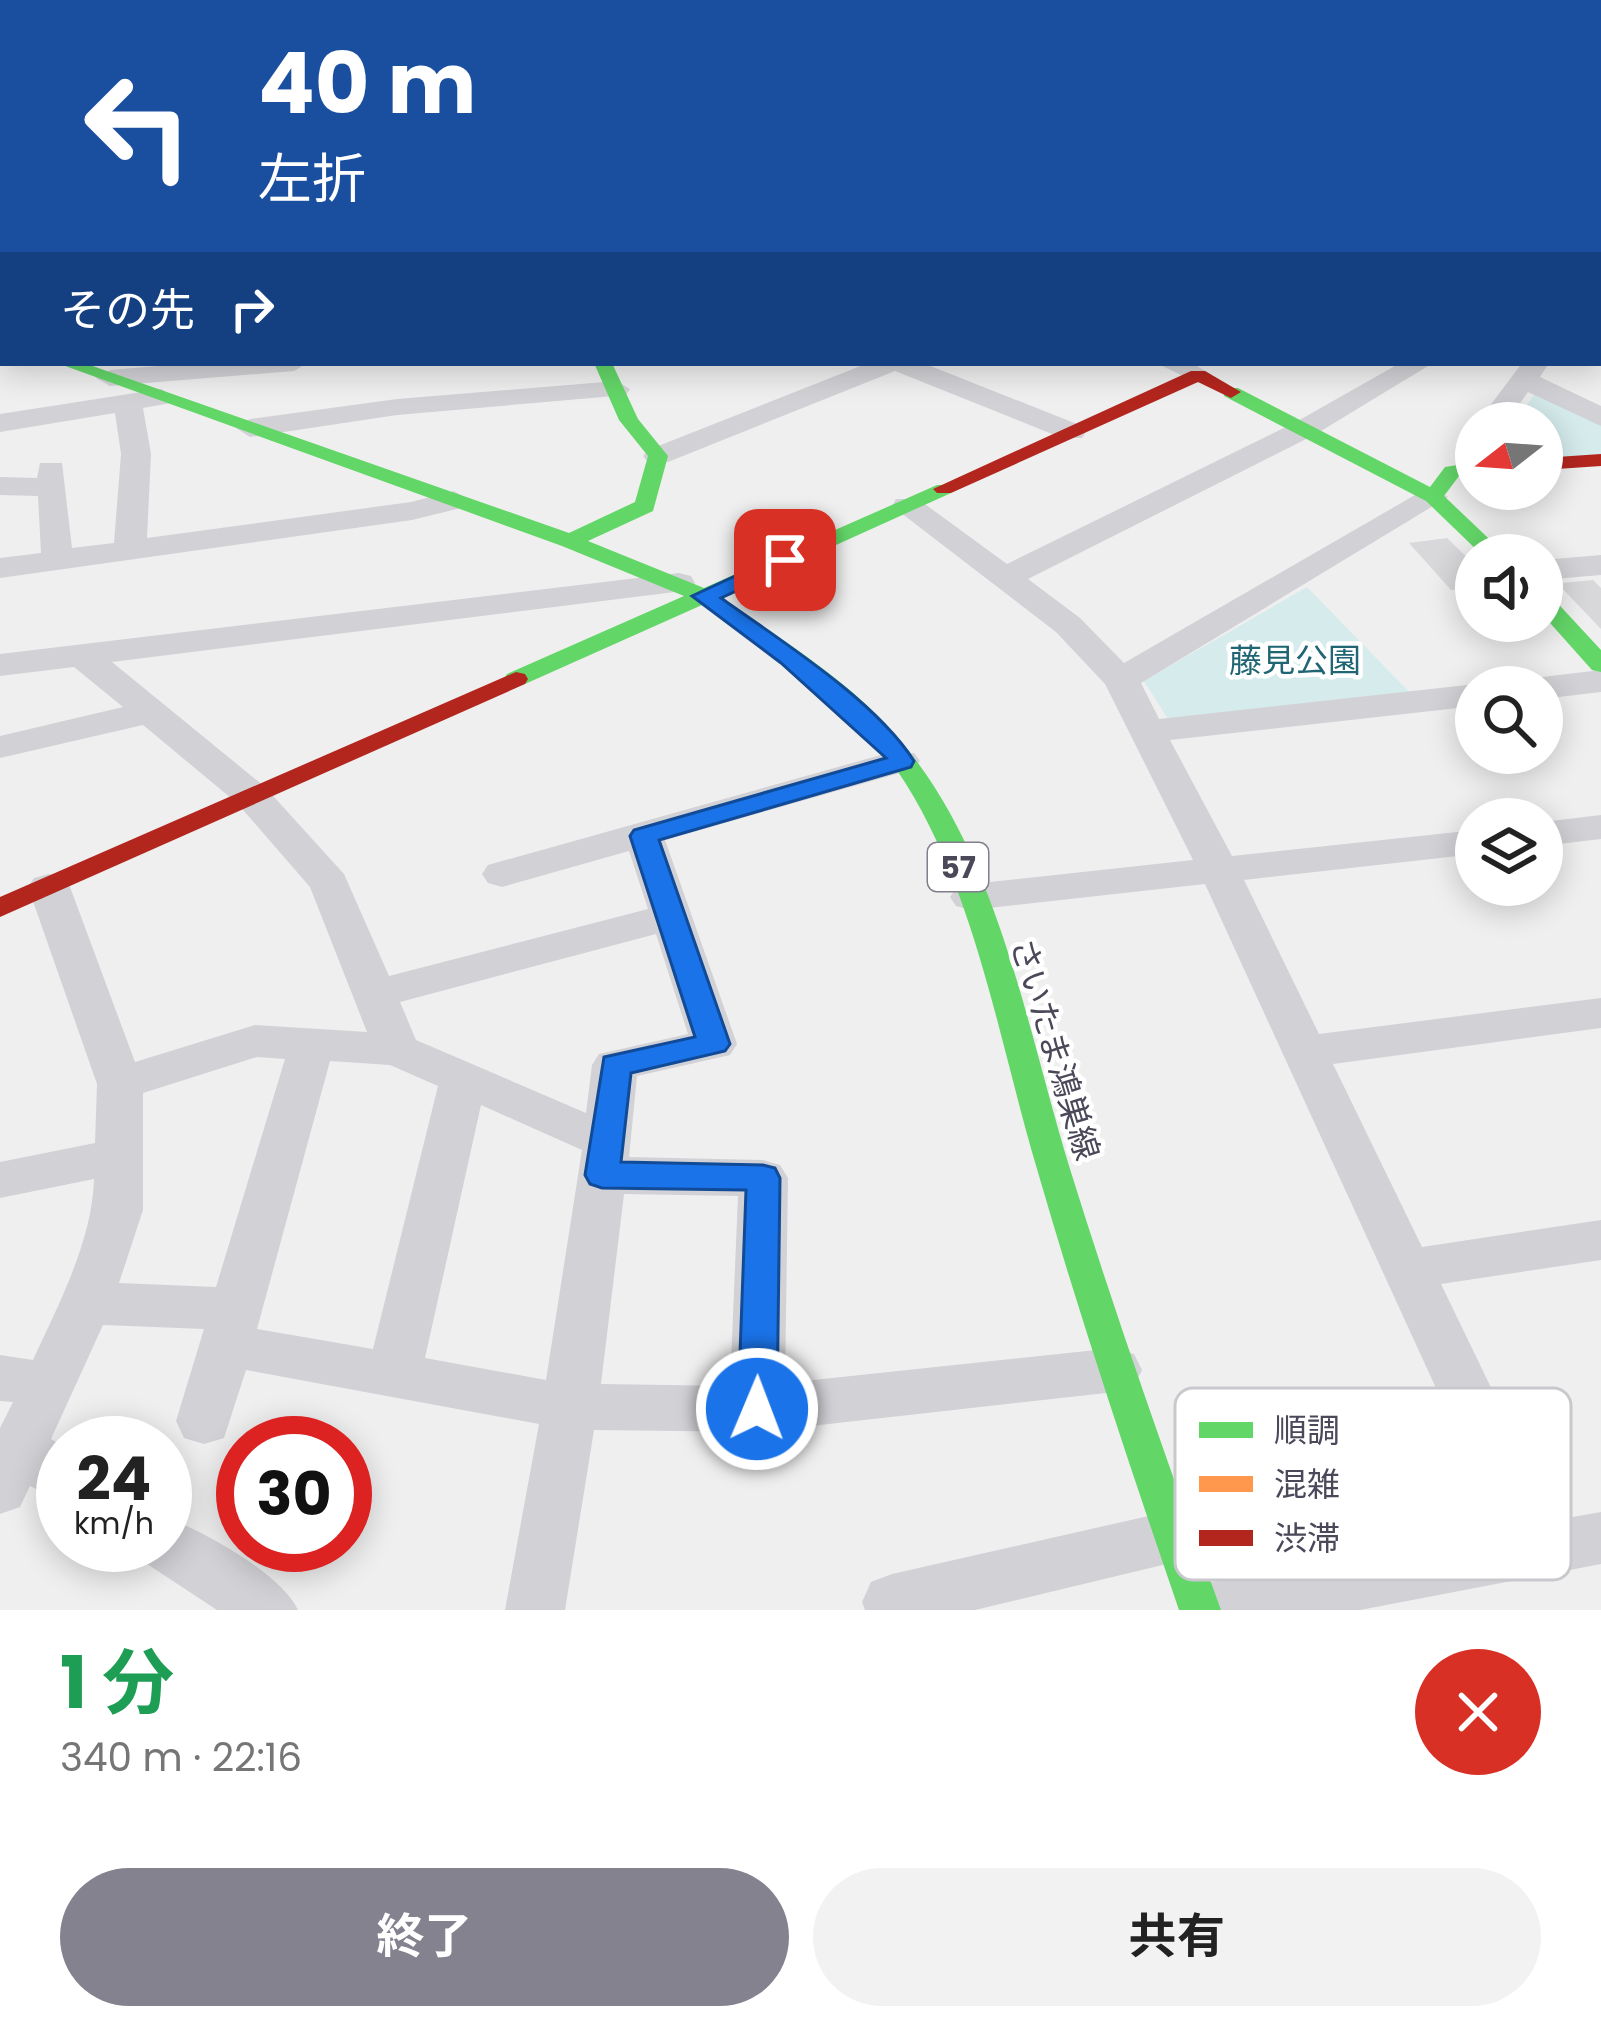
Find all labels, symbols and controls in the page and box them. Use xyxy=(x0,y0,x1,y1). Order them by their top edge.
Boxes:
text: 40 m xyxy=(258,25,476,142)
icon: left xyxy=(60,48,216,204)
text: 左折 xyxy=(258,141,366,217)
icon: right xyxy=(219,276,285,342)
text: その先 xyxy=(60,279,195,342)
north arrow xyxy=(1455,402,1563,510)
map controls xyxy=(1455,402,1563,906)
pin xyxy=(734,509,836,611)
icon: arrive xyxy=(752,527,818,593)
button: sound xyxy=(1455,534,1563,642)
park label: 藤見公園 xyxy=(1229,637,1361,684)
button: search xyxy=(1455,666,1563,774)
button: layers xyxy=(1455,798,1563,906)
road number: 57 xyxy=(928,843,988,891)
street label: さいたま鴻巣線 xyxy=(999,932,1111,1166)
position arrow xyxy=(694,1346,820,1472)
legend xyxy=(1175,1388,1571,1580)
text: 順調 xyxy=(1274,1407,1340,1454)
speed limit sign: 30 xyxy=(216,1416,372,1572)
text: 24 xyxy=(77,1437,151,1521)
text: 混雑 xyxy=(1274,1461,1340,1508)
text: km/h xyxy=(74,1502,154,1545)
text: 渋滞 xyxy=(1274,1515,1340,1562)
text: 1 分 xyxy=(60,1632,174,1733)
button: close xyxy=(1415,1649,1541,1775)
text: 340 m · 22:16 xyxy=(60,1730,302,1785)
button: 終了 xyxy=(60,1868,789,2006)
button: 共有 xyxy=(813,1868,1541,2006)

